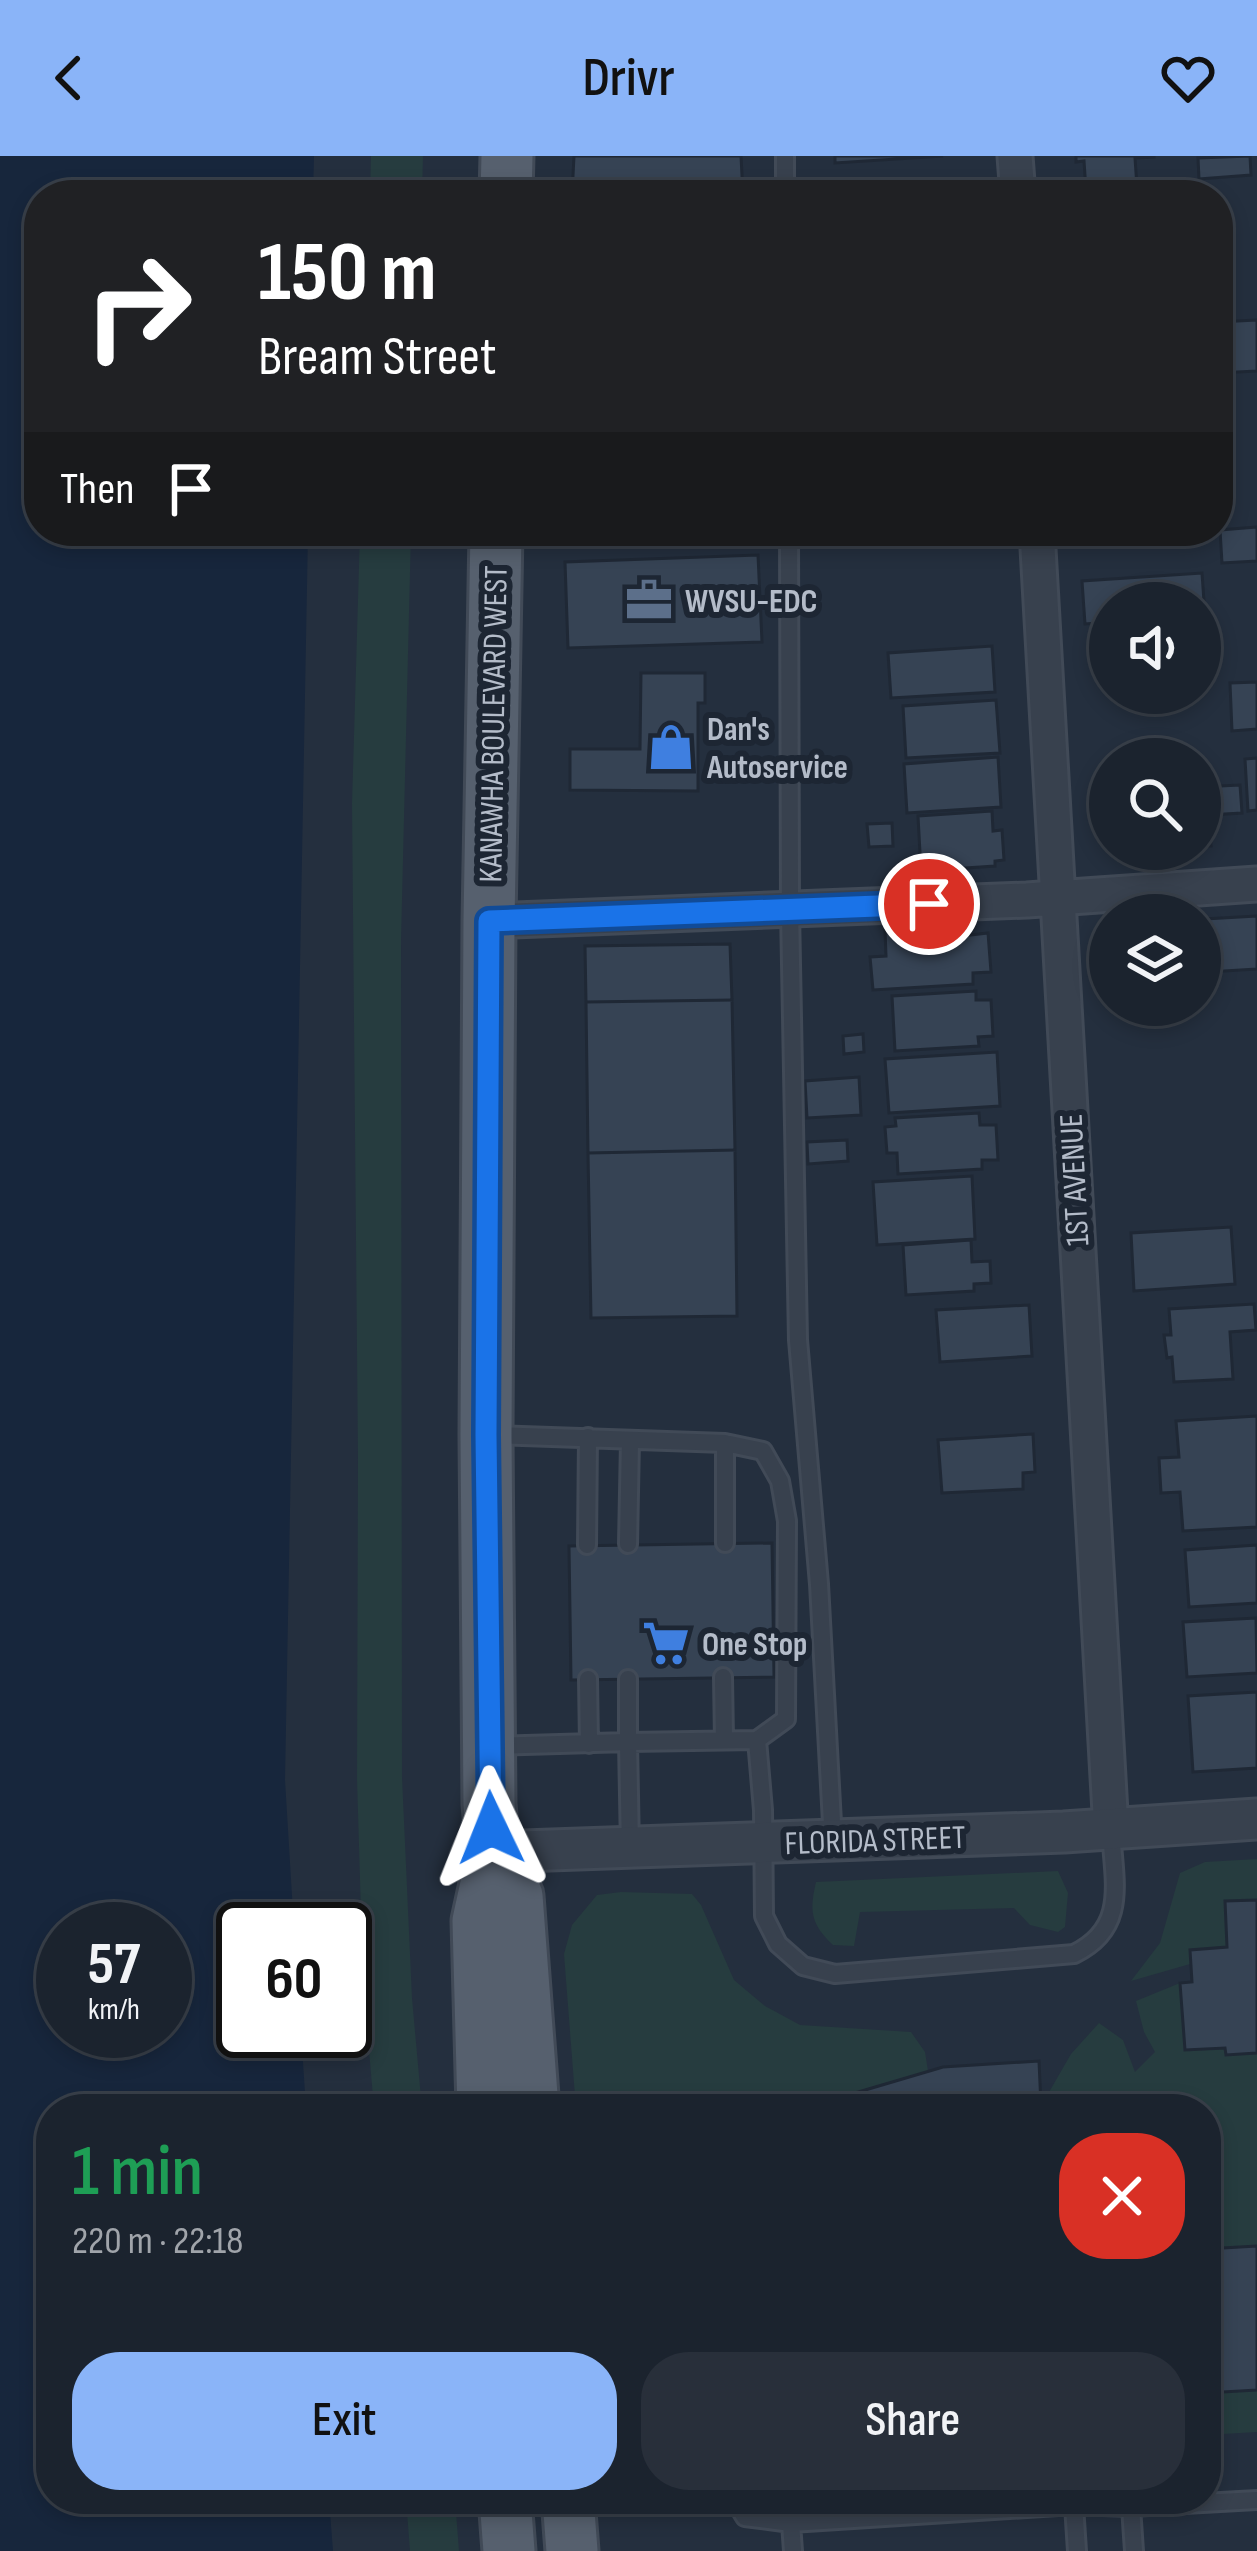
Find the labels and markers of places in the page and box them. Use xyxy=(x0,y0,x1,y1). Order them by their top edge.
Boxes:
office icon: WVSU-EDC xyxy=(624,575,674,625)
place label: WVSU-EDC xyxy=(685,582,817,622)
place label: Dan's Autoservice xyxy=(706,710,848,788)
shop icon: Dan's Autoservice xyxy=(646,722,696,772)
pin xyxy=(878,853,980,955)
supermarket icon: One Stop xyxy=(641,1618,691,1668)
place label: One Stop xyxy=(702,1625,807,1665)

